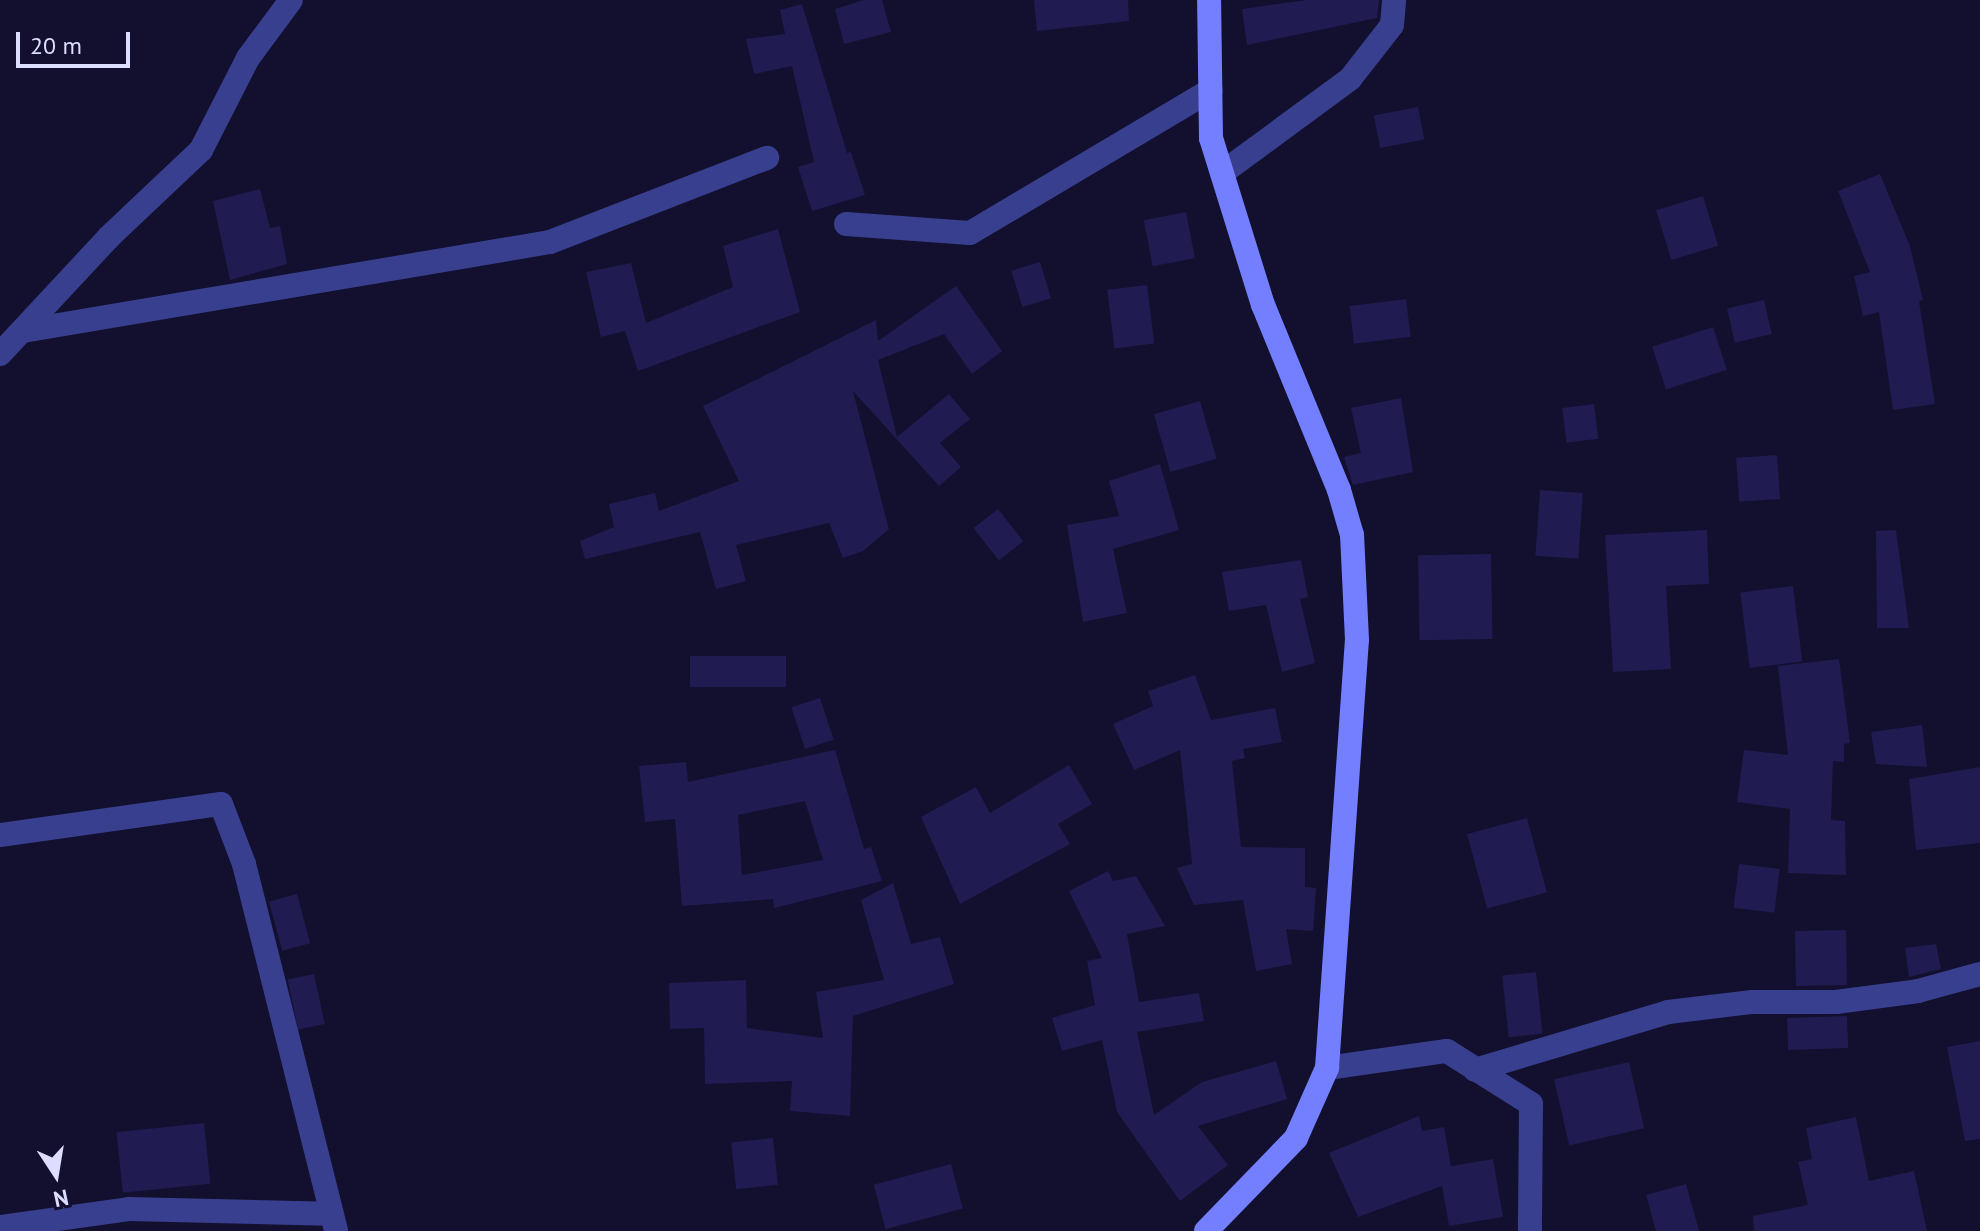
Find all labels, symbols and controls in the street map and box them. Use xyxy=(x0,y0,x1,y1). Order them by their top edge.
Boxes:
scale bar xyxy=(20,16,134,66)
text: 20 m xyxy=(30,30,82,61)
north arrow xyxy=(16,1135,96,1215)
text: N xyxy=(51,1183,71,1214)

